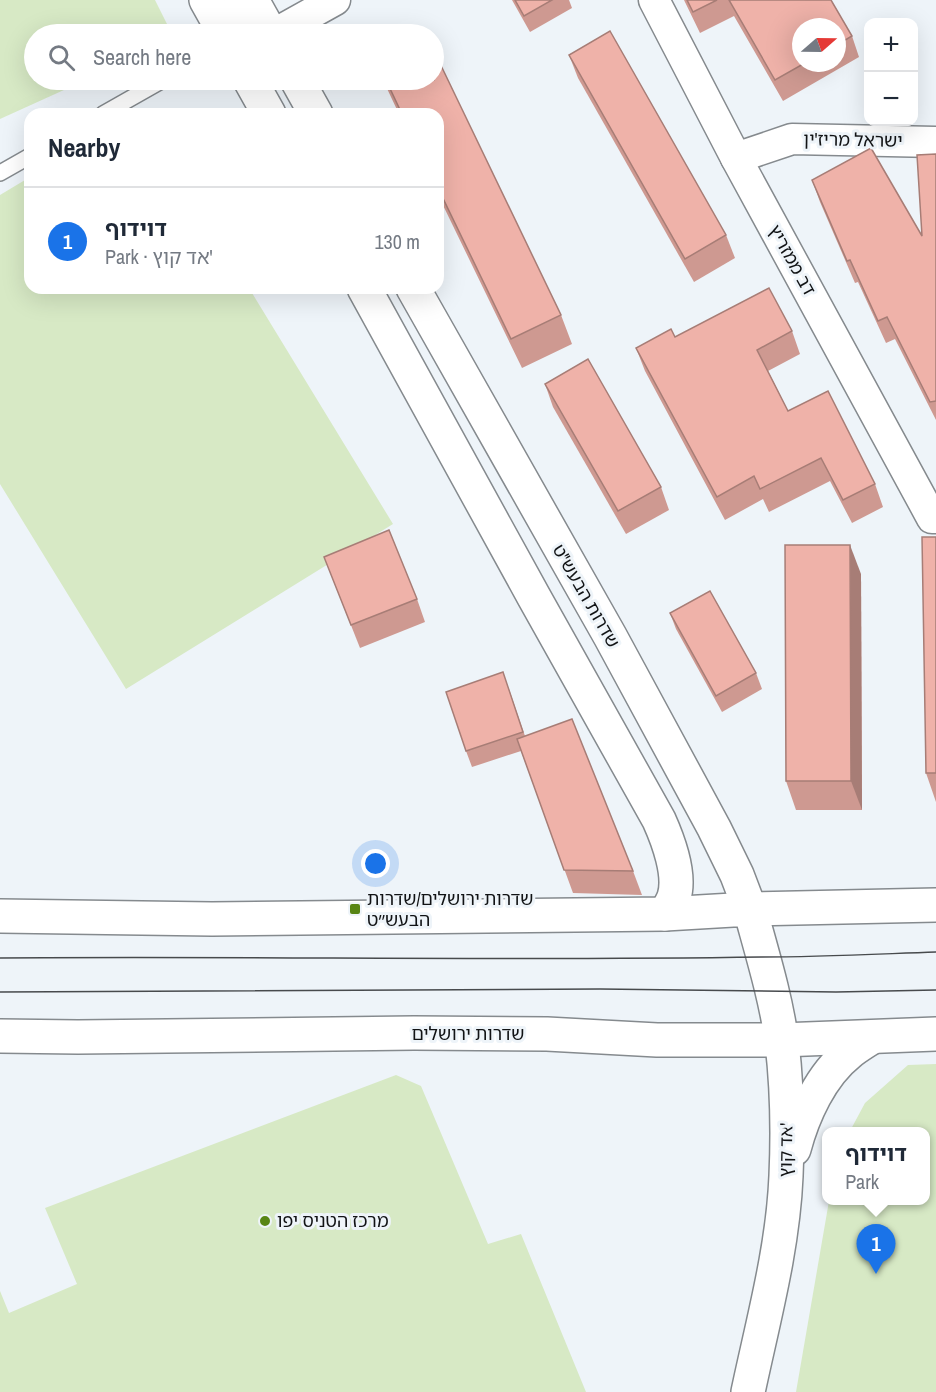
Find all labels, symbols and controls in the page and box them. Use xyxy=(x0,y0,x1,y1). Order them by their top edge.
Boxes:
north arrow xyxy=(792,18,846,72)
map controls xyxy=(864,18,918,126)
button: + xyxy=(864,18,918,72)
search box xyxy=(24,24,444,90)
icon: search xyxy=(45,41,78,74)
text: Search here xyxy=(93,42,191,72)
button: − xyxy=(864,72,918,126)
street label: ישראל מריז'ין xyxy=(803,126,903,153)
text: Nearby xyxy=(48,130,120,165)
text: דוידוף xyxy=(105,213,167,243)
street label: דב ממזריץ xyxy=(763,220,822,300)
text: 1 xyxy=(63,228,72,255)
text: 130 m xyxy=(374,228,420,255)
text: Park · אד קוץ' xyxy=(105,243,213,270)
street label: שדרות הבעש"ט xyxy=(547,539,626,652)
your location xyxy=(361,849,390,878)
place label: שדרות ירושלים/שדרות הבעש״ט xyxy=(367,886,533,932)
marker: שדרות ירושלים/שדרות הבעש״ט xyxy=(348,902,362,916)
street label: שדרות ירושלים xyxy=(412,1021,524,1046)
street label: אד קוץ' xyxy=(773,1122,798,1177)
popup xyxy=(822,1127,930,1205)
text: דוידוף xyxy=(845,1138,907,1168)
text: Park xyxy=(845,1168,879,1195)
place label: מרכז הטניס יפו xyxy=(277,1208,389,1233)
marker: מרכז הטניס יפו xyxy=(258,1214,272,1228)
pin: 1 xyxy=(856,1224,896,1274)

